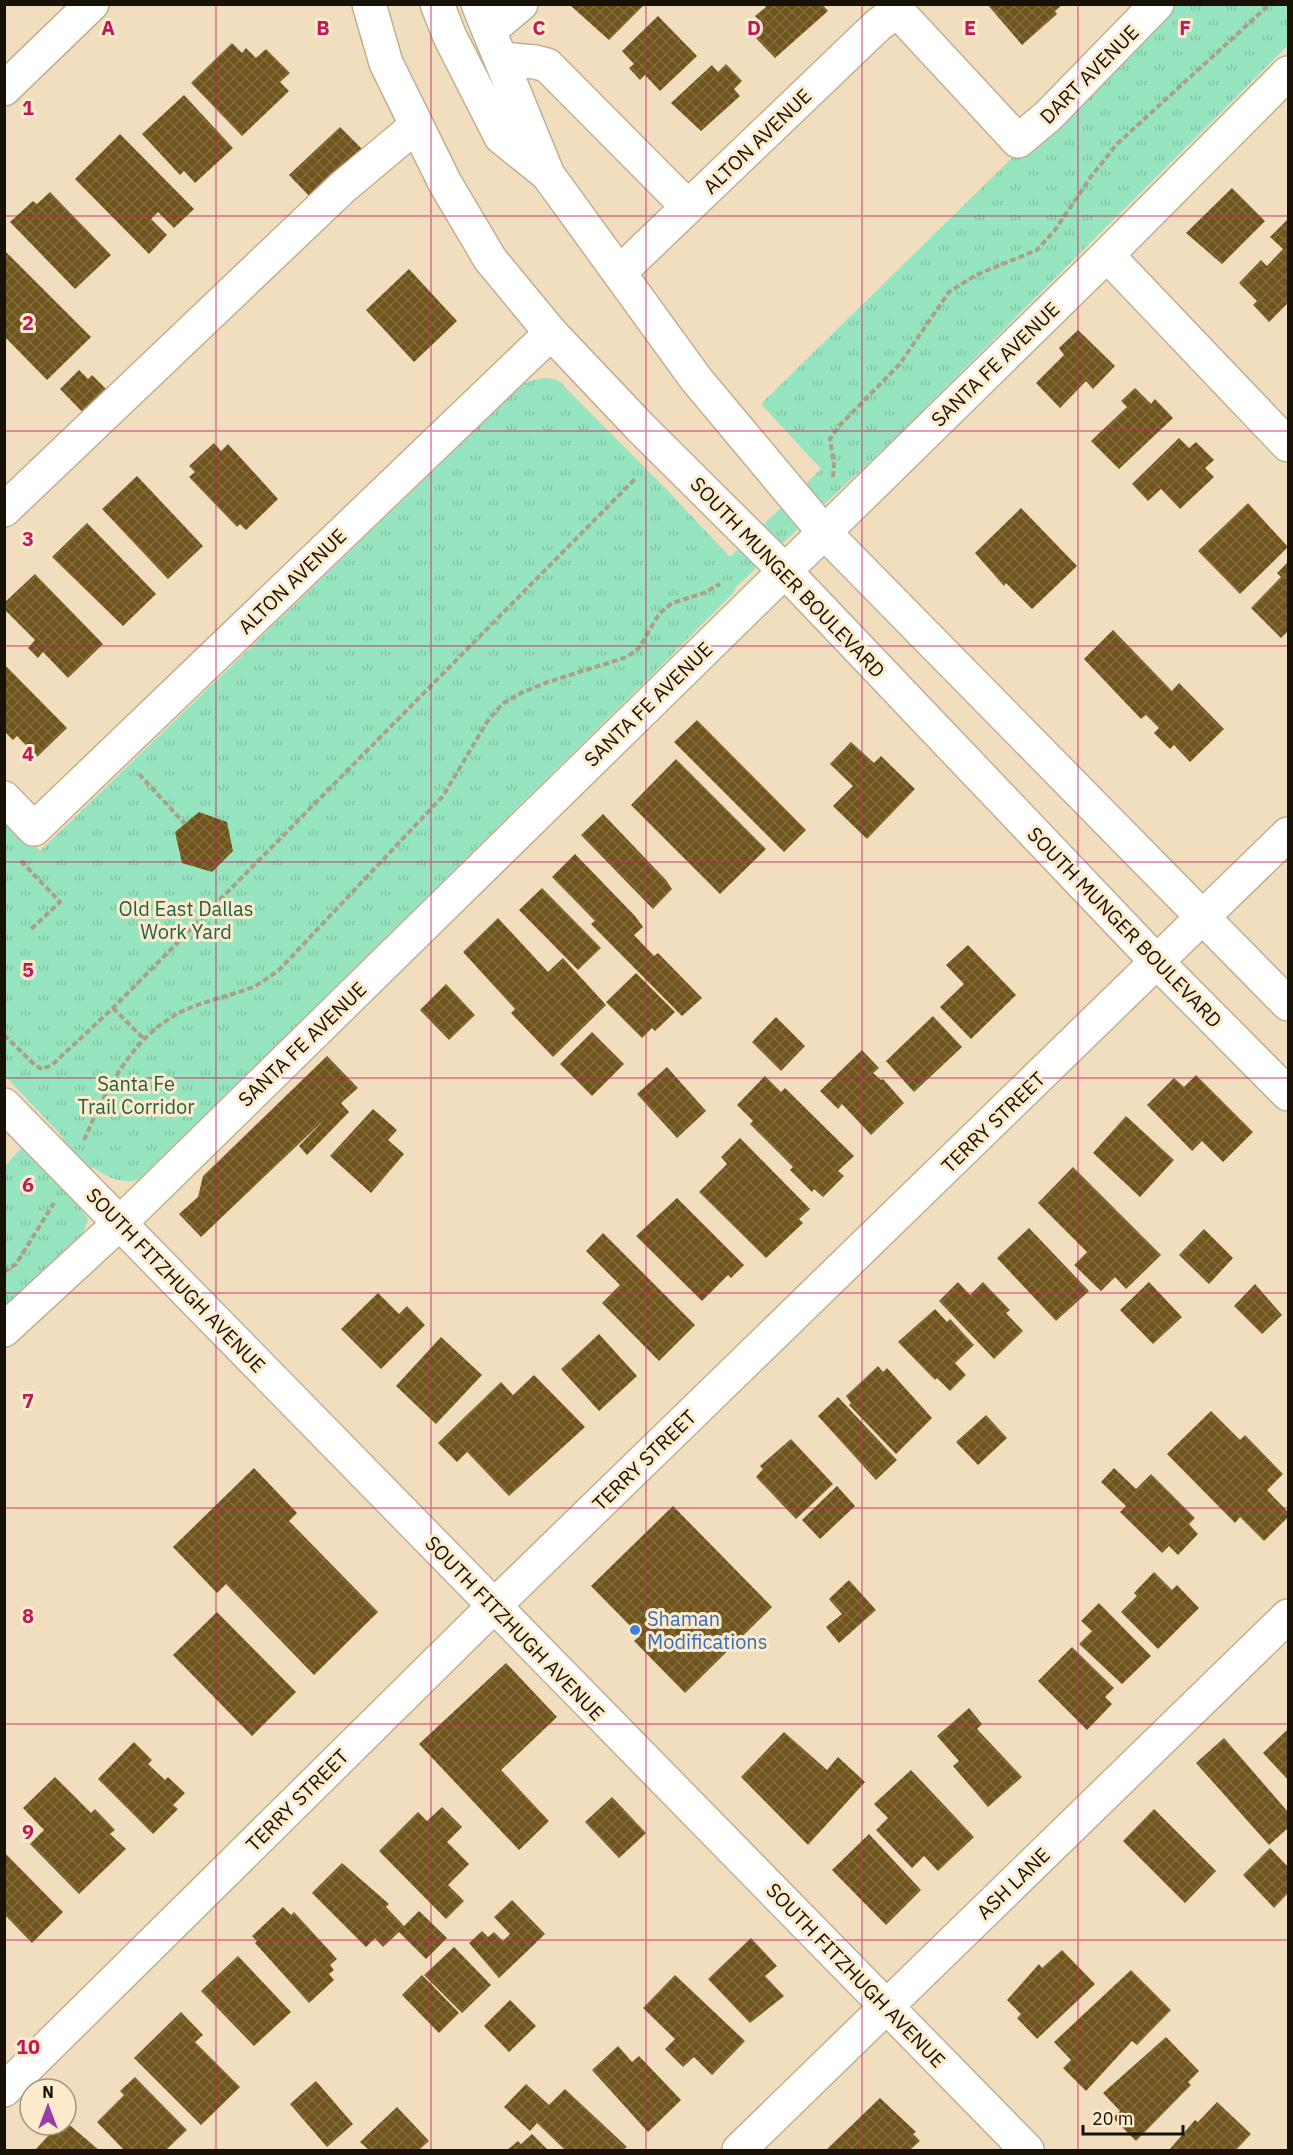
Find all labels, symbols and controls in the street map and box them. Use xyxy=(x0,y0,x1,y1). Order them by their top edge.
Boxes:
text: A xyxy=(101,14,115,41)
text: B xyxy=(316,14,330,41)
text: C xyxy=(532,14,546,41)
text: D xyxy=(747,14,761,41)
text: E xyxy=(964,14,976,41)
text: F xyxy=(1179,14,1191,41)
street label: DART AVENUE xyxy=(1034,19,1144,129)
street label: ALTON AVENUE xyxy=(697,82,817,200)
text: 1 xyxy=(22,94,34,121)
street label: SANTA FE AVENUE xyxy=(925,296,1065,432)
text: 2 xyxy=(22,309,34,336)
street label: SOUTH MUNGER BOULEVARD xyxy=(685,471,891,683)
street label: ALTON AVENUE xyxy=(232,522,352,640)
text: 3 xyxy=(22,525,34,552)
street label: SANTA FE AVENUE xyxy=(578,636,718,772)
text: 4 xyxy=(22,740,34,767)
street label: SOUTH MUNGER BOULEVARD xyxy=(1022,821,1228,1033)
park label: Old East Dallas Work Yard xyxy=(119,895,253,945)
text: 5 xyxy=(22,956,34,983)
street label: SANTA FE AVENUE xyxy=(232,976,372,1112)
street label: TERRY STREET xyxy=(935,1065,1051,1179)
park label: Santa Fe Trail Corridor xyxy=(77,1070,195,1120)
text: 6 xyxy=(22,1171,34,1198)
street label: SOUTH FITZHUGH AVENUE xyxy=(80,1182,272,1378)
text: 7 xyxy=(22,1387,34,1414)
street label: TERRY STREET xyxy=(586,1403,702,1517)
street label: SOUTH FITZHUGH AVENUE xyxy=(419,1530,611,1726)
text: 8 xyxy=(22,1602,34,1629)
place label: Shaman Modifications xyxy=(647,1605,767,1655)
marker: Shaman Modifications xyxy=(628,1623,642,1637)
street label: TERRY STREET xyxy=(240,1743,354,1857)
text: 9 xyxy=(22,1818,34,1845)
street label: ASH LANE xyxy=(970,1841,1056,1925)
street label: SOUTH FITZHUGH AVENUE xyxy=(760,1877,952,2073)
text: 10 xyxy=(16,2033,40,2060)
north arrow xyxy=(18,2077,78,2137)
text: N xyxy=(42,2082,54,2102)
scale bar xyxy=(1083,2098,1184,2136)
text: 20 m xyxy=(1092,2107,1134,2130)

